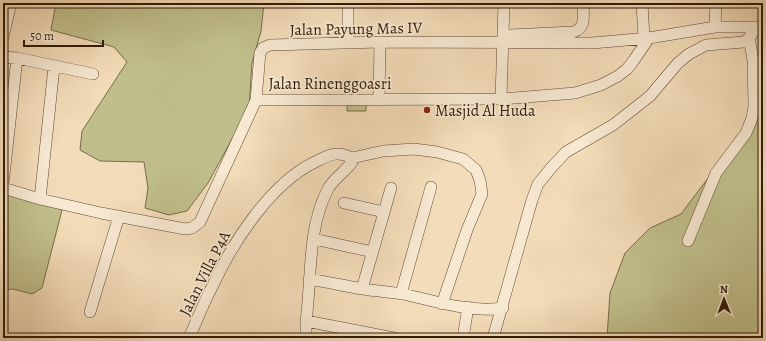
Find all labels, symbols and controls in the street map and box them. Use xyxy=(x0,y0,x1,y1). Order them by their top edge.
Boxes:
street label: Jalan Payung Mas IV xyxy=(289,17,423,41)
scale bar xyxy=(24,22,103,48)
text: 50 m xyxy=(30,28,54,44)
street label: Jalan Rinenggoasri xyxy=(269,73,391,95)
place label: Masjid Al Huda xyxy=(435,100,536,122)
marker: Masjid Al Huda xyxy=(422,105,432,115)
street label: Jalan Villa P4A xyxy=(174,226,236,320)
north arrow xyxy=(704,279,744,319)
text: N xyxy=(720,282,728,297)

